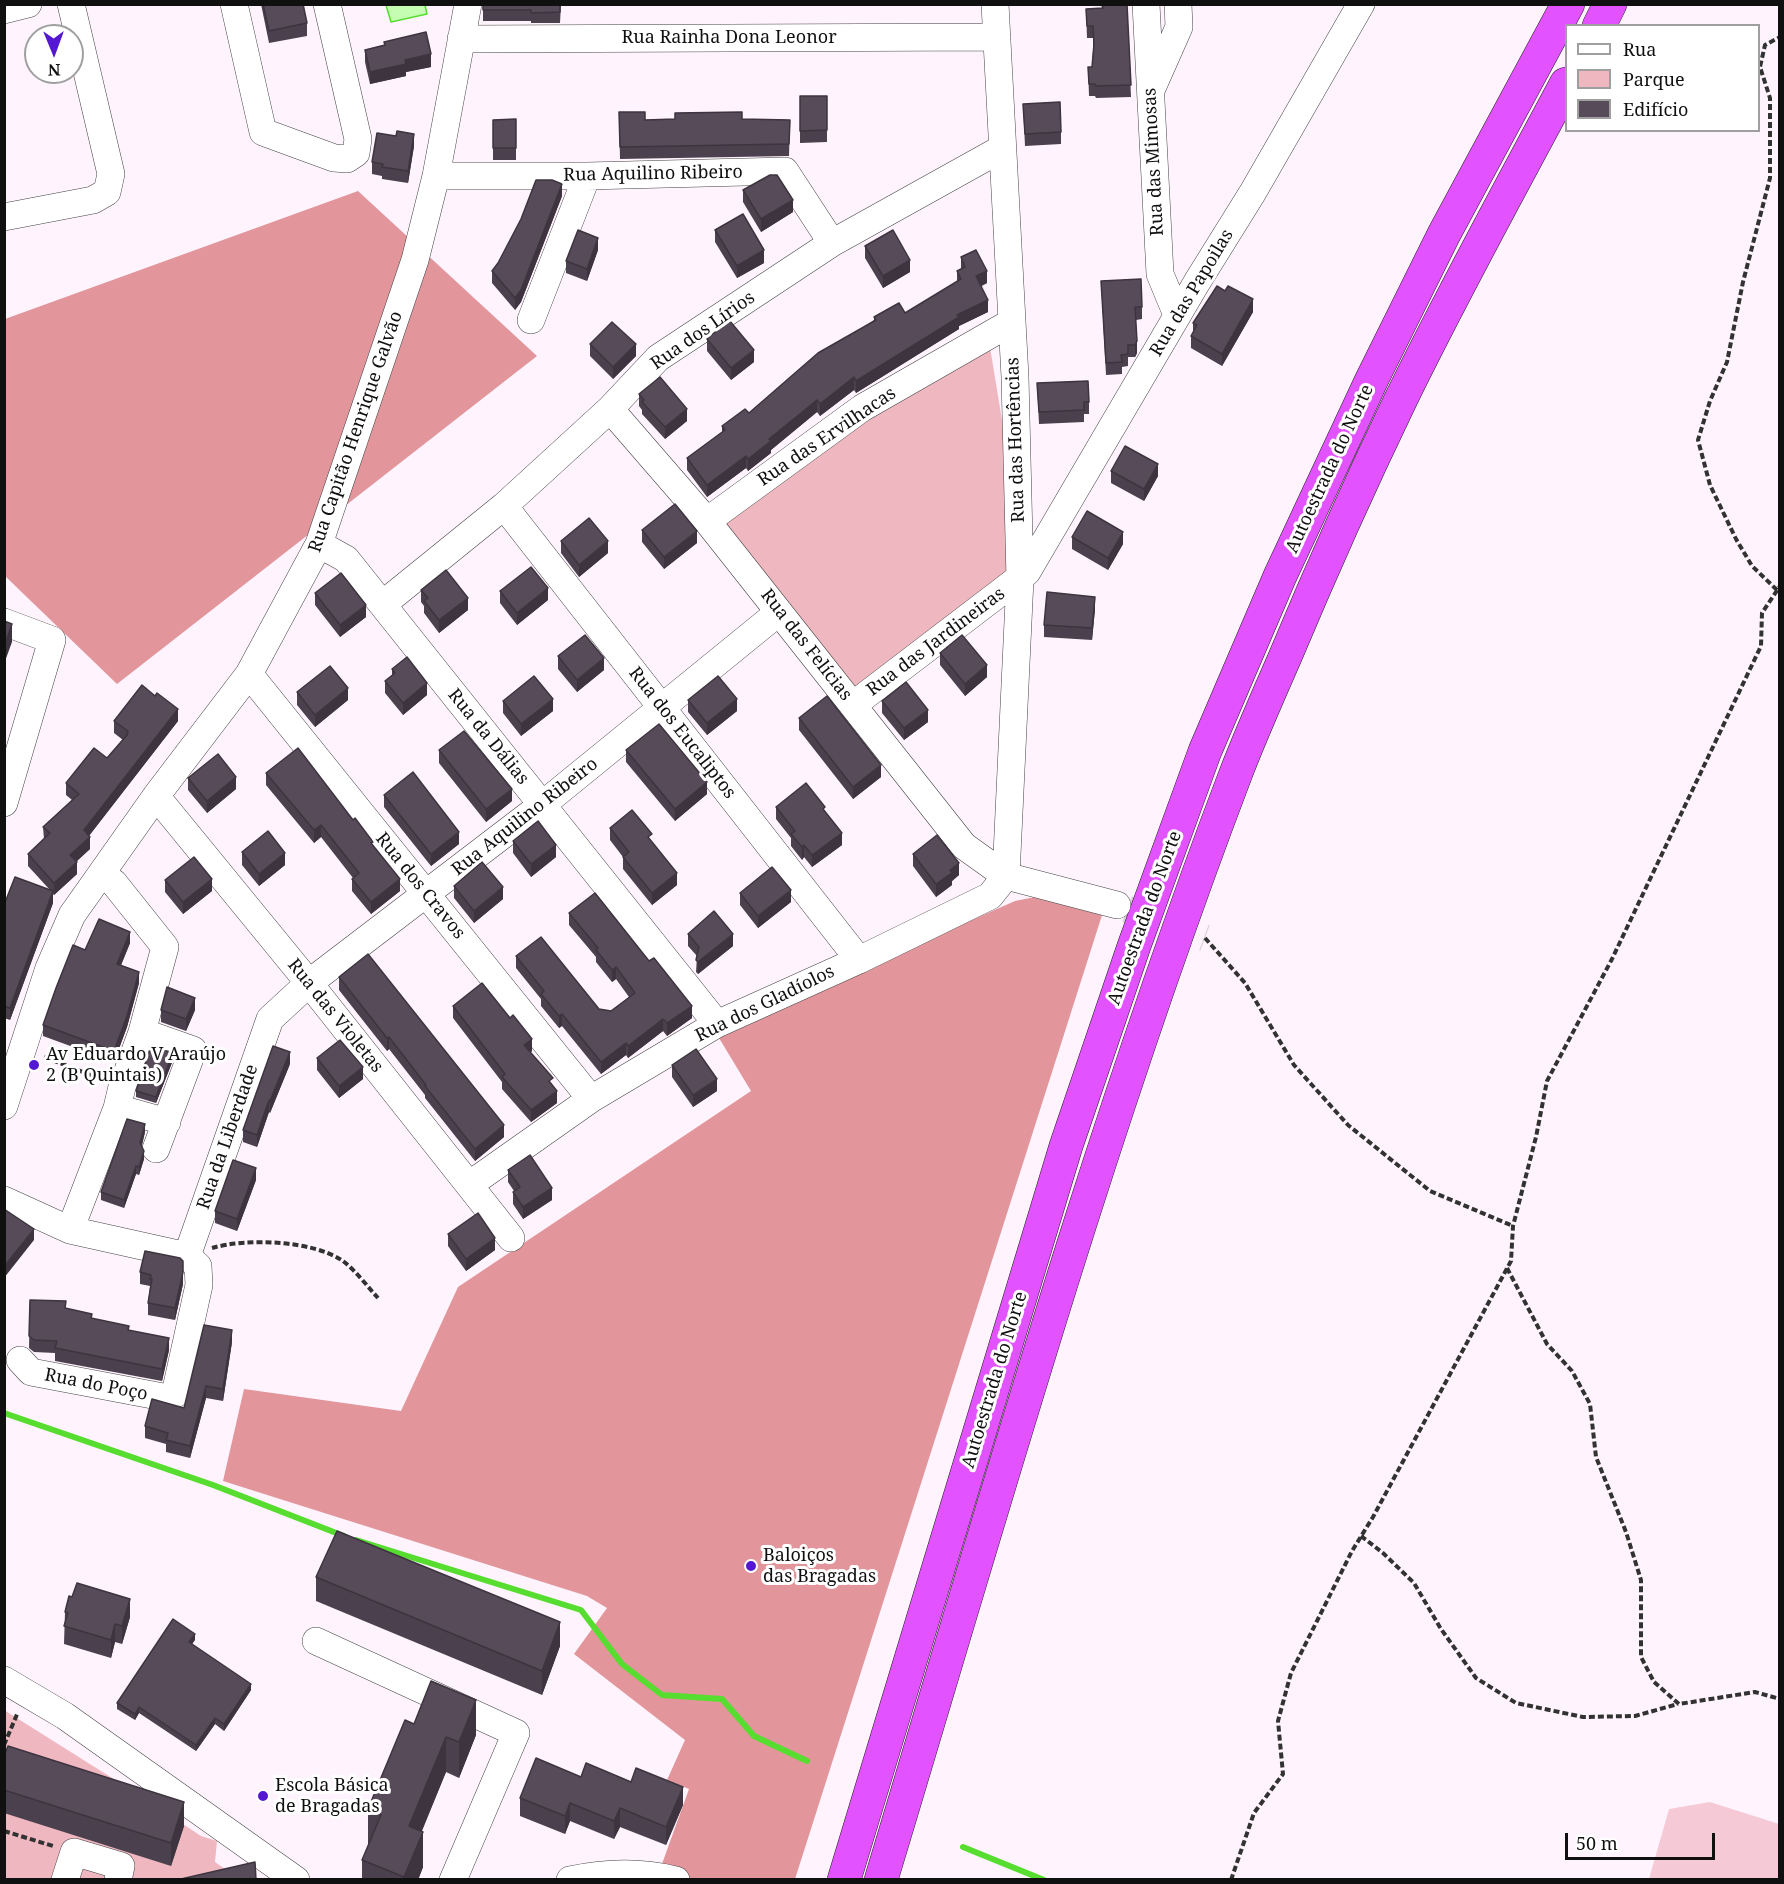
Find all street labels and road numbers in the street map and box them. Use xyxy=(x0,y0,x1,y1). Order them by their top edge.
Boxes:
street label: Rua Rainha Dona Leonor xyxy=(621,27,837,49)
street label: Rua das Mimosas xyxy=(1139,87,1169,237)
street label: Rua Aquilino Ribeiro xyxy=(563,162,743,186)
street label: Rua das Papoilas xyxy=(1146,226,1238,360)
street label: Rua dos Lírios xyxy=(647,287,759,375)
street label: Rua Capitão Henrique Galvão xyxy=(305,309,407,555)
street label: Rua das Hortências xyxy=(1002,357,1030,523)
street label: Autoestrada do Norte xyxy=(1281,381,1379,557)
street label: Rua das Ervilhacas xyxy=(754,383,900,491)
street label: Rua das Jardineiras xyxy=(863,583,1009,701)
street label: Rua das Felícias xyxy=(756,585,856,705)
street label: Rua dos Eucaliptos xyxy=(624,663,740,803)
street label: Rua da Dálias xyxy=(443,685,533,789)
street label: Rua Aquilino Ribeiro xyxy=(448,753,602,881)
street label: Rua dos Cravos xyxy=(371,828,469,944)
street label: Autoestrada do Norte xyxy=(1103,828,1187,1008)
street label: Rua das Violetas xyxy=(283,955,387,1077)
street label: Rua dos Gladíolos xyxy=(692,961,838,1047)
street label: Rua da Liberdade xyxy=(193,1062,263,1212)
street label: Autoestrada do Norte xyxy=(958,1289,1032,1471)
street label: Rua do Poço xyxy=(43,1364,149,1406)

